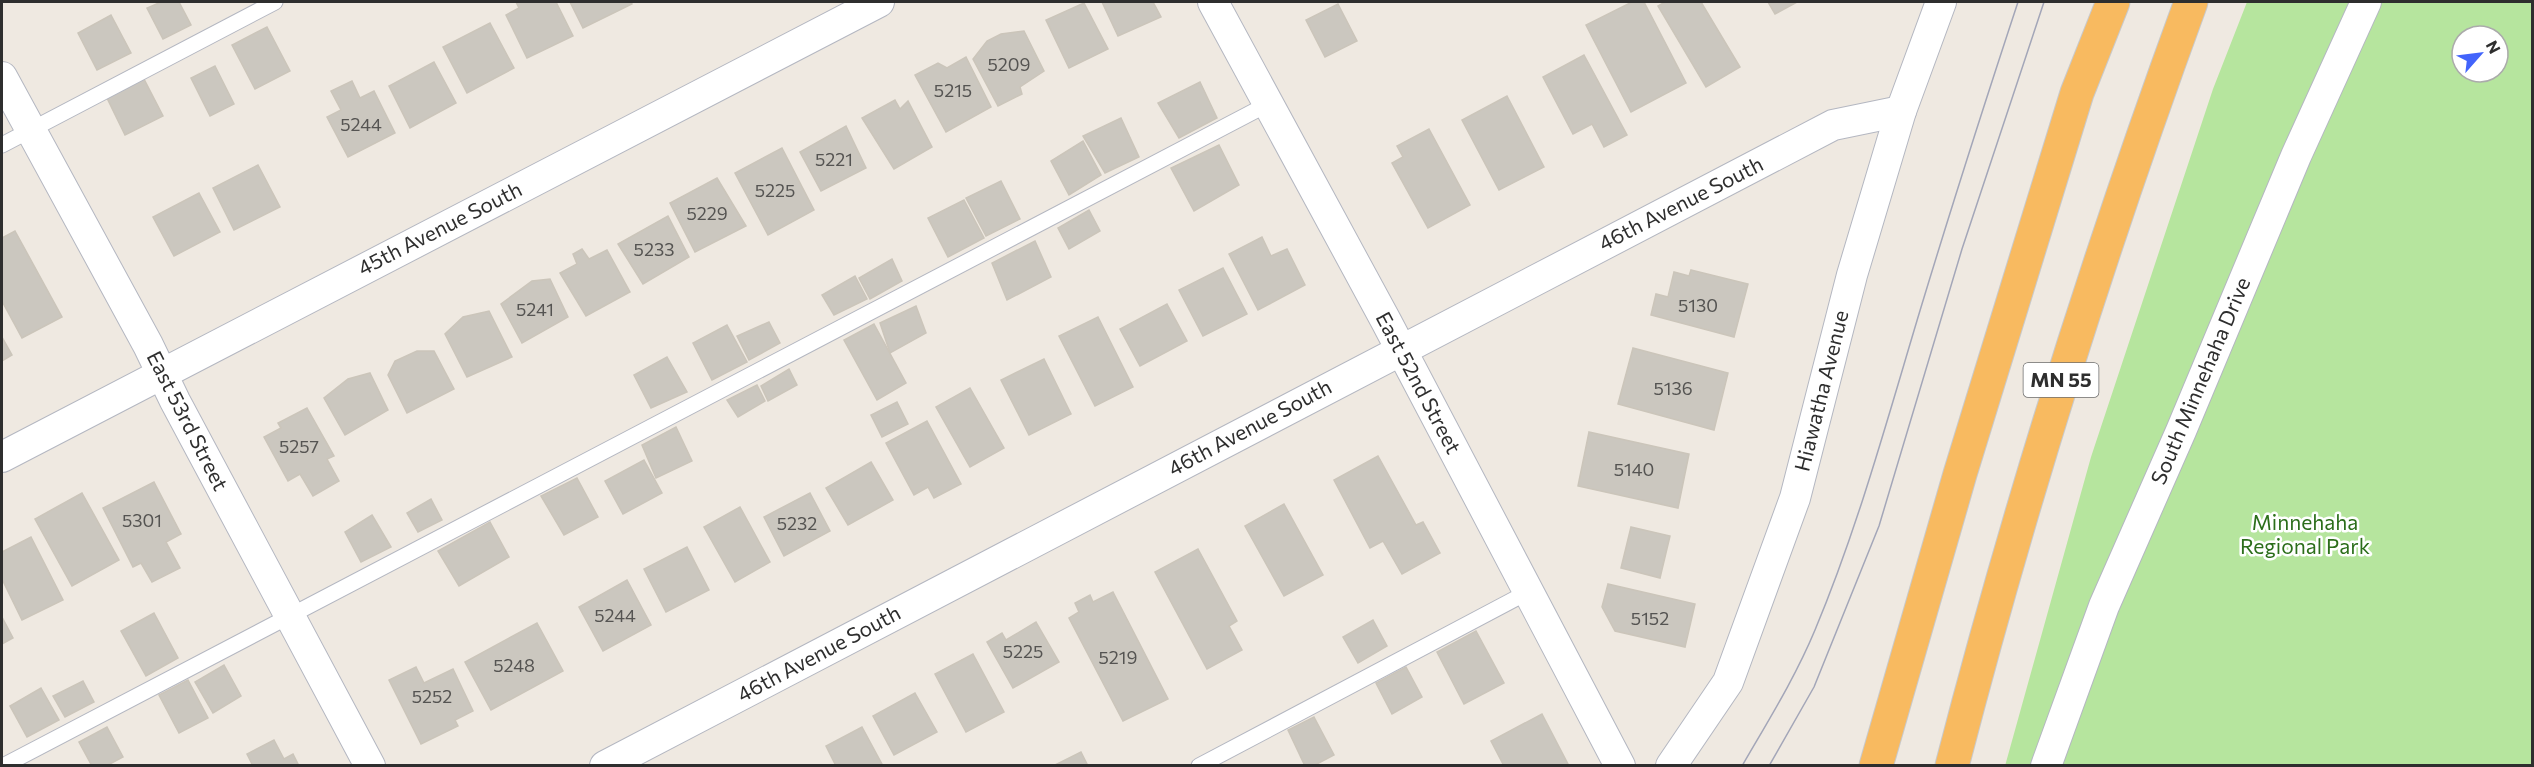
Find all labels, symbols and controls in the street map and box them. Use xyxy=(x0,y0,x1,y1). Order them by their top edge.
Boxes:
north arrow xyxy=(2450,24,2510,84)
text: N xyxy=(2482,37,2505,56)
house number: 5209 xyxy=(988,53,1030,75)
house number: 5215 xyxy=(934,79,972,101)
house number: 5244 xyxy=(340,113,382,135)
house number: 5221 xyxy=(815,148,853,170)
street label: 46th Avenue South xyxy=(1594,150,1767,255)
street label: 45th Avenue South xyxy=(353,176,525,280)
house number: 5225 xyxy=(755,179,795,201)
house number: 5229 xyxy=(686,202,728,224)
house number: 5233 xyxy=(634,238,674,260)
street label: South Minnehaha Drive xyxy=(2145,273,2255,488)
house number: 5130 xyxy=(1678,294,1718,316)
house number: 5241 xyxy=(516,298,554,320)
street label: East 52nd Street xyxy=(1371,307,1467,457)
street label: Hiawatha Avenue xyxy=(1788,308,1853,474)
street label: East 53rd Street xyxy=(142,346,234,494)
road number: MN 55 xyxy=(2024,363,2098,397)
street label: 46th Avenue South xyxy=(1163,373,1335,480)
house number: 5136 xyxy=(1653,377,1693,399)
house number: 5257 xyxy=(279,435,319,457)
house number: 5140 xyxy=(1614,458,1654,480)
house number: 5301 xyxy=(122,509,162,531)
park label: Minnehaha Regional Park xyxy=(2240,509,2370,558)
house number: 5232 xyxy=(777,512,817,534)
street label: 46th Avenue South xyxy=(732,599,904,706)
house number: 5244 xyxy=(594,604,636,626)
house number: 5152 xyxy=(1631,607,1669,629)
house number: 5225 xyxy=(1003,640,1043,662)
house number: 5219 xyxy=(1099,646,1137,668)
house number: 5248 xyxy=(493,654,535,676)
house number: 5252 xyxy=(412,685,452,707)

